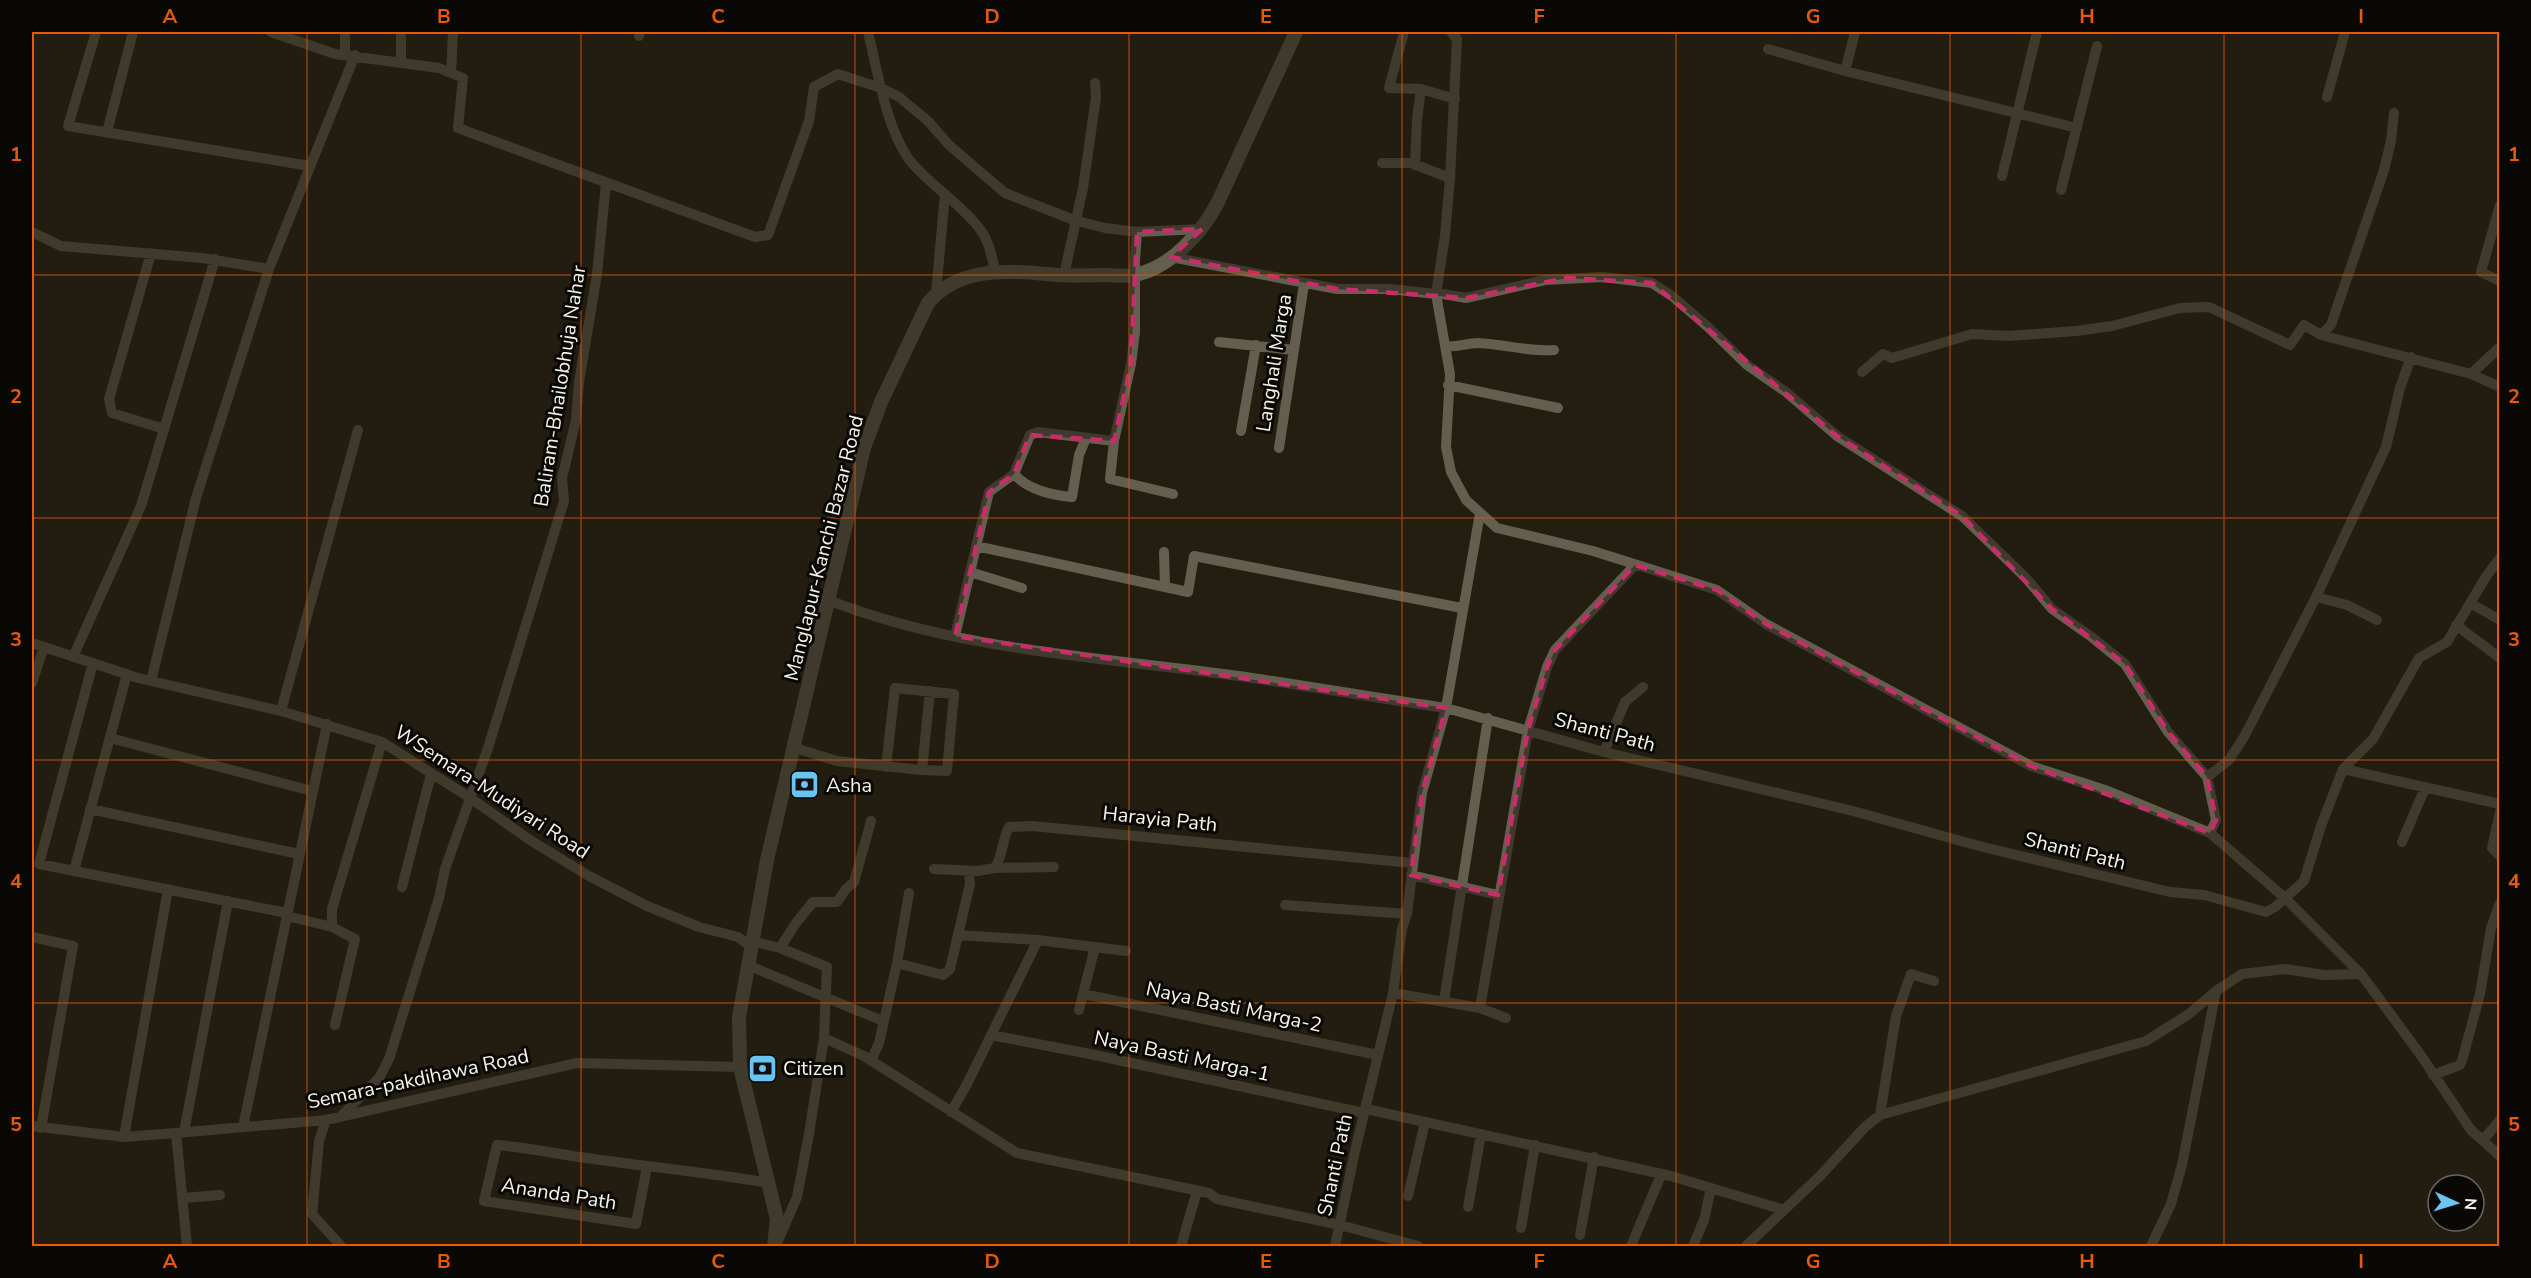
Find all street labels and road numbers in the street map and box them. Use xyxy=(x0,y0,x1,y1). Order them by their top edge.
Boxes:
street label: Baliram-Bhailobhuja Nahar xyxy=(528,263,592,509)
street label: Langhali Marga xyxy=(1250,292,1298,434)
street label: Manglapur-Kanchi Bazar Road xyxy=(778,412,870,684)
street label: Shanti Path xyxy=(1551,706,1659,758)
street label: WSemara-Mudiyari Road xyxy=(389,719,595,865)
street label: Harayia Path xyxy=(1101,800,1219,838)
street label: Shanti Path xyxy=(2021,825,2129,877)
street label: Naya Basti Marga-2 xyxy=(1144,975,1324,1039)
street label: Naya Basti Marga-1 xyxy=(1092,1024,1272,1088)
street label: Semara-pakdihawa Road xyxy=(305,1042,531,1116)
street label: Shanti Path xyxy=(1311,1112,1359,1218)
street label: Ananda Path xyxy=(499,1172,619,1216)

